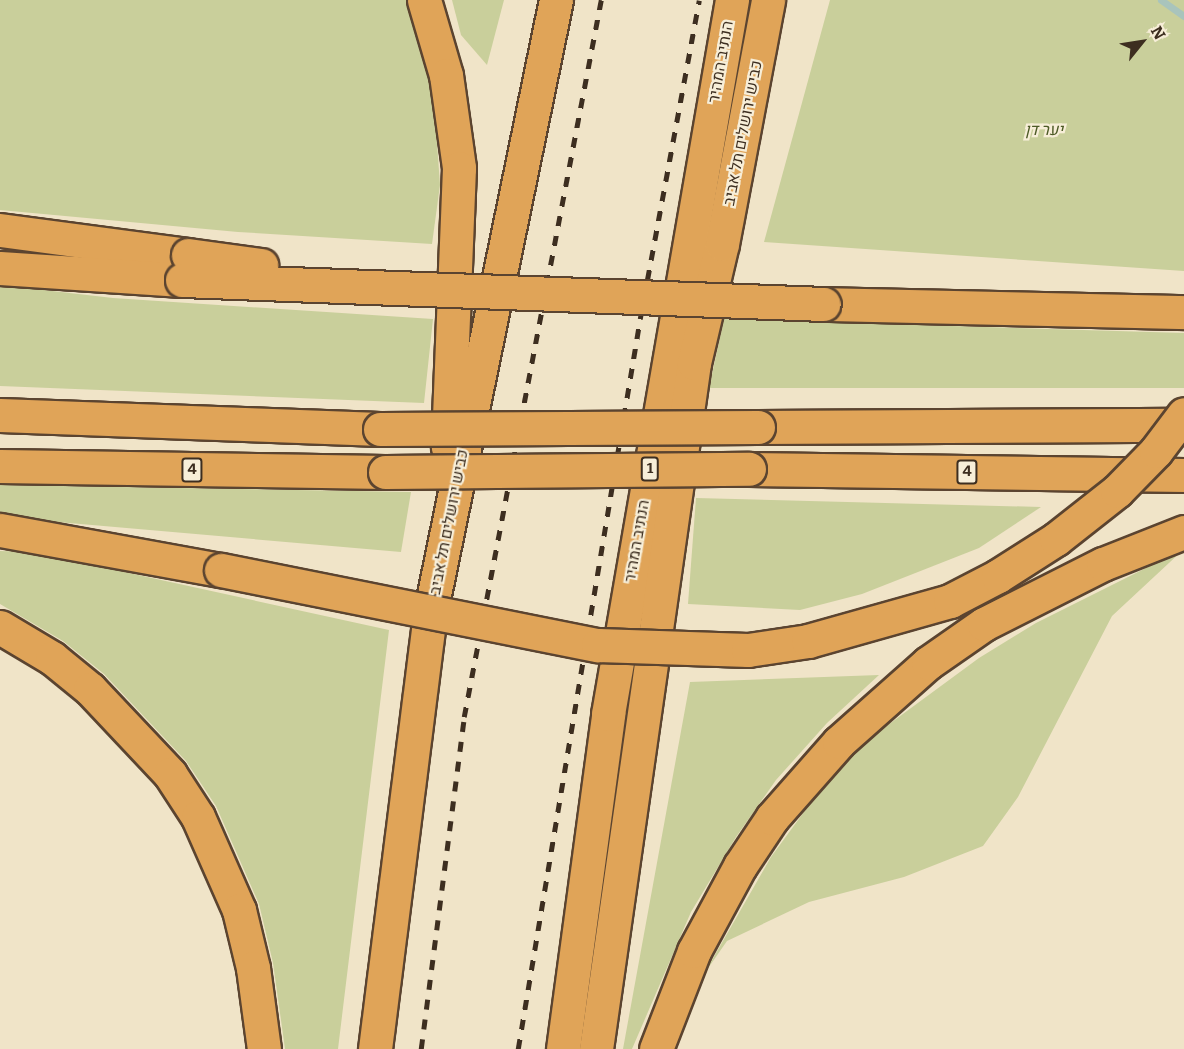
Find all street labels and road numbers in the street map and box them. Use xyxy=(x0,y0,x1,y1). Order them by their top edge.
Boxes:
street label: הנתיב המהיר xyxy=(704,19,738,105)
street label: כביש ירושלים תל אביב xyxy=(719,59,767,207)
street label: כביש ירושלים תל אביב xyxy=(425,448,473,596)
road number: 1 xyxy=(640,457,660,481)
road number: 4 xyxy=(180,458,204,482)
road number: 4 xyxy=(955,460,979,484)
street label: הנתיב המהיר xyxy=(620,498,654,584)

